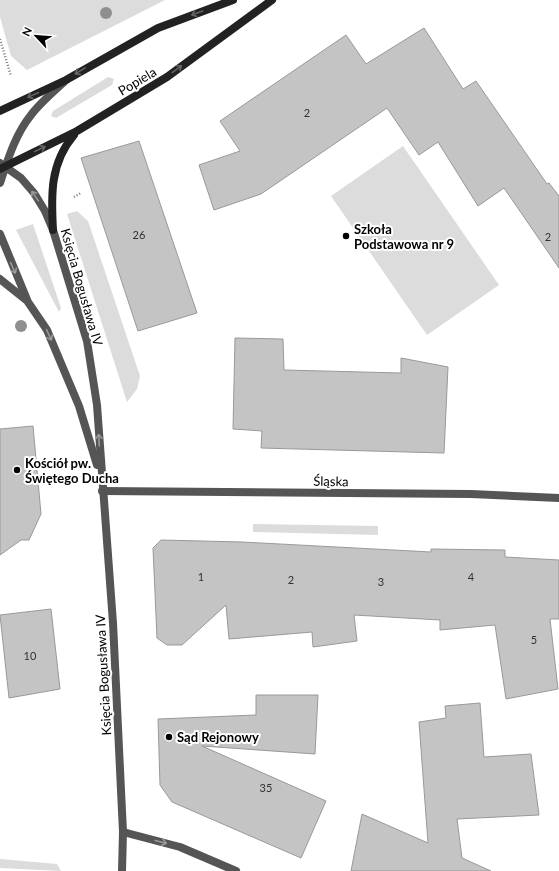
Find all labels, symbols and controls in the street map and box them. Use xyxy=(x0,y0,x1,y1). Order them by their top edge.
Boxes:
one-way arrow xyxy=(191,10,203,18)
north arrow xyxy=(16,16,56,56)
text: N xyxy=(19,25,34,38)
street label: Popiela xyxy=(115,63,159,99)
one-way arrow xyxy=(171,65,182,74)
one-way arrow xyxy=(75,67,86,75)
one-way arrow xyxy=(28,92,40,99)
house number: 2 xyxy=(304,106,310,119)
one-way arrow xyxy=(34,145,46,152)
one-way arrow xyxy=(31,190,39,201)
place label: Szkoła Podstawowa nr 9 xyxy=(354,221,454,252)
street label: Księcia Bogusława IV xyxy=(58,226,106,348)
house number: 26 xyxy=(133,228,145,241)
house number: 2 xyxy=(545,230,551,243)
marker: Szkoła Podstawowa nr 9 xyxy=(341,231,351,241)
one-way arrow xyxy=(10,262,17,274)
one-way arrow xyxy=(46,329,53,341)
one-way arrow xyxy=(95,434,102,447)
place label: Kościół pw. Świętego Ducha xyxy=(25,455,119,486)
marker: Kościół pw. Świętego Ducha xyxy=(12,465,22,475)
street label: Śląska xyxy=(313,473,349,489)
house number: 1 xyxy=(198,570,204,583)
house number: 4 xyxy=(468,570,475,583)
house number: 2 xyxy=(288,573,294,586)
house number: 3 xyxy=(378,575,384,588)
street label: Księcia Bogusława IV xyxy=(92,614,114,736)
house number: 5 xyxy=(531,633,537,646)
house number: 10 xyxy=(24,649,37,662)
place label: Sąd Rejonowy xyxy=(177,729,259,745)
marker: Sąd Rejonowy xyxy=(164,732,174,742)
house number: 35 xyxy=(260,781,272,794)
one-way arrow xyxy=(154,838,167,846)

